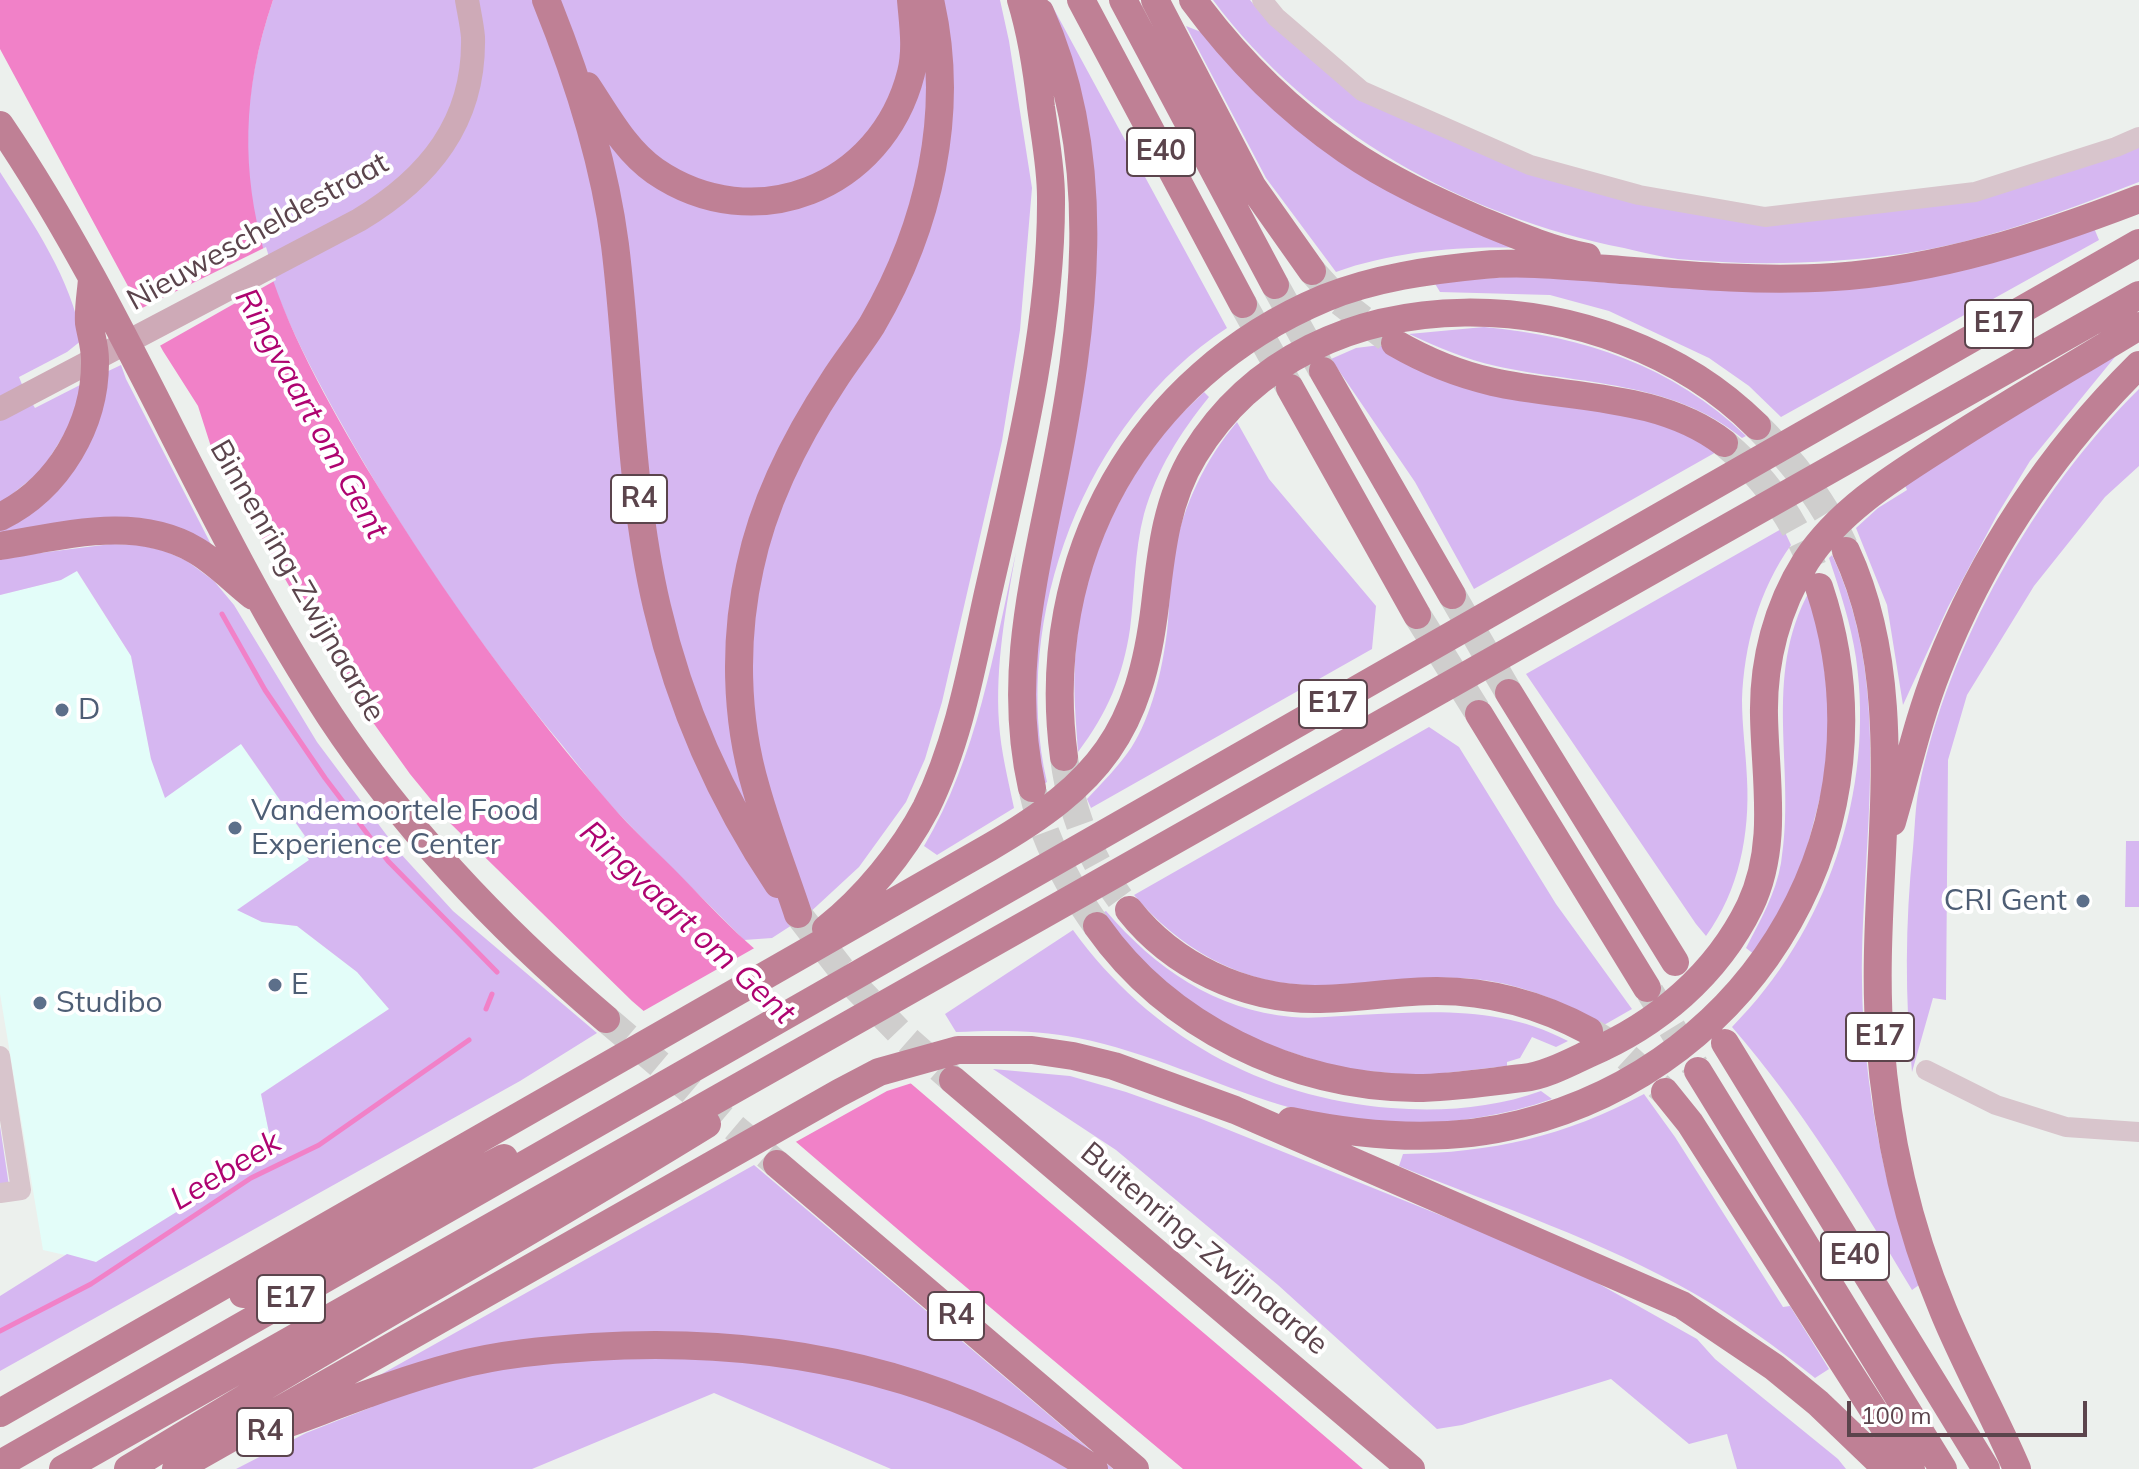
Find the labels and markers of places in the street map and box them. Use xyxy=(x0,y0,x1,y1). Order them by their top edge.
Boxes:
place label: D xyxy=(78,692,100,728)
marker: D xyxy=(53,701,71,719)
place label: Vandemoortele Food Experience Center xyxy=(251,793,539,864)
marker: Vandemoortele Food Experience Center xyxy=(226,819,244,837)
place label: CRI Gent xyxy=(1944,883,2067,919)
marker: CRI Gent xyxy=(2074,892,2092,910)
place label: E xyxy=(291,967,309,1003)
marker: E xyxy=(266,976,284,994)
place label: Studibo xyxy=(56,985,163,1021)
marker: Studibo xyxy=(31,994,49,1012)

